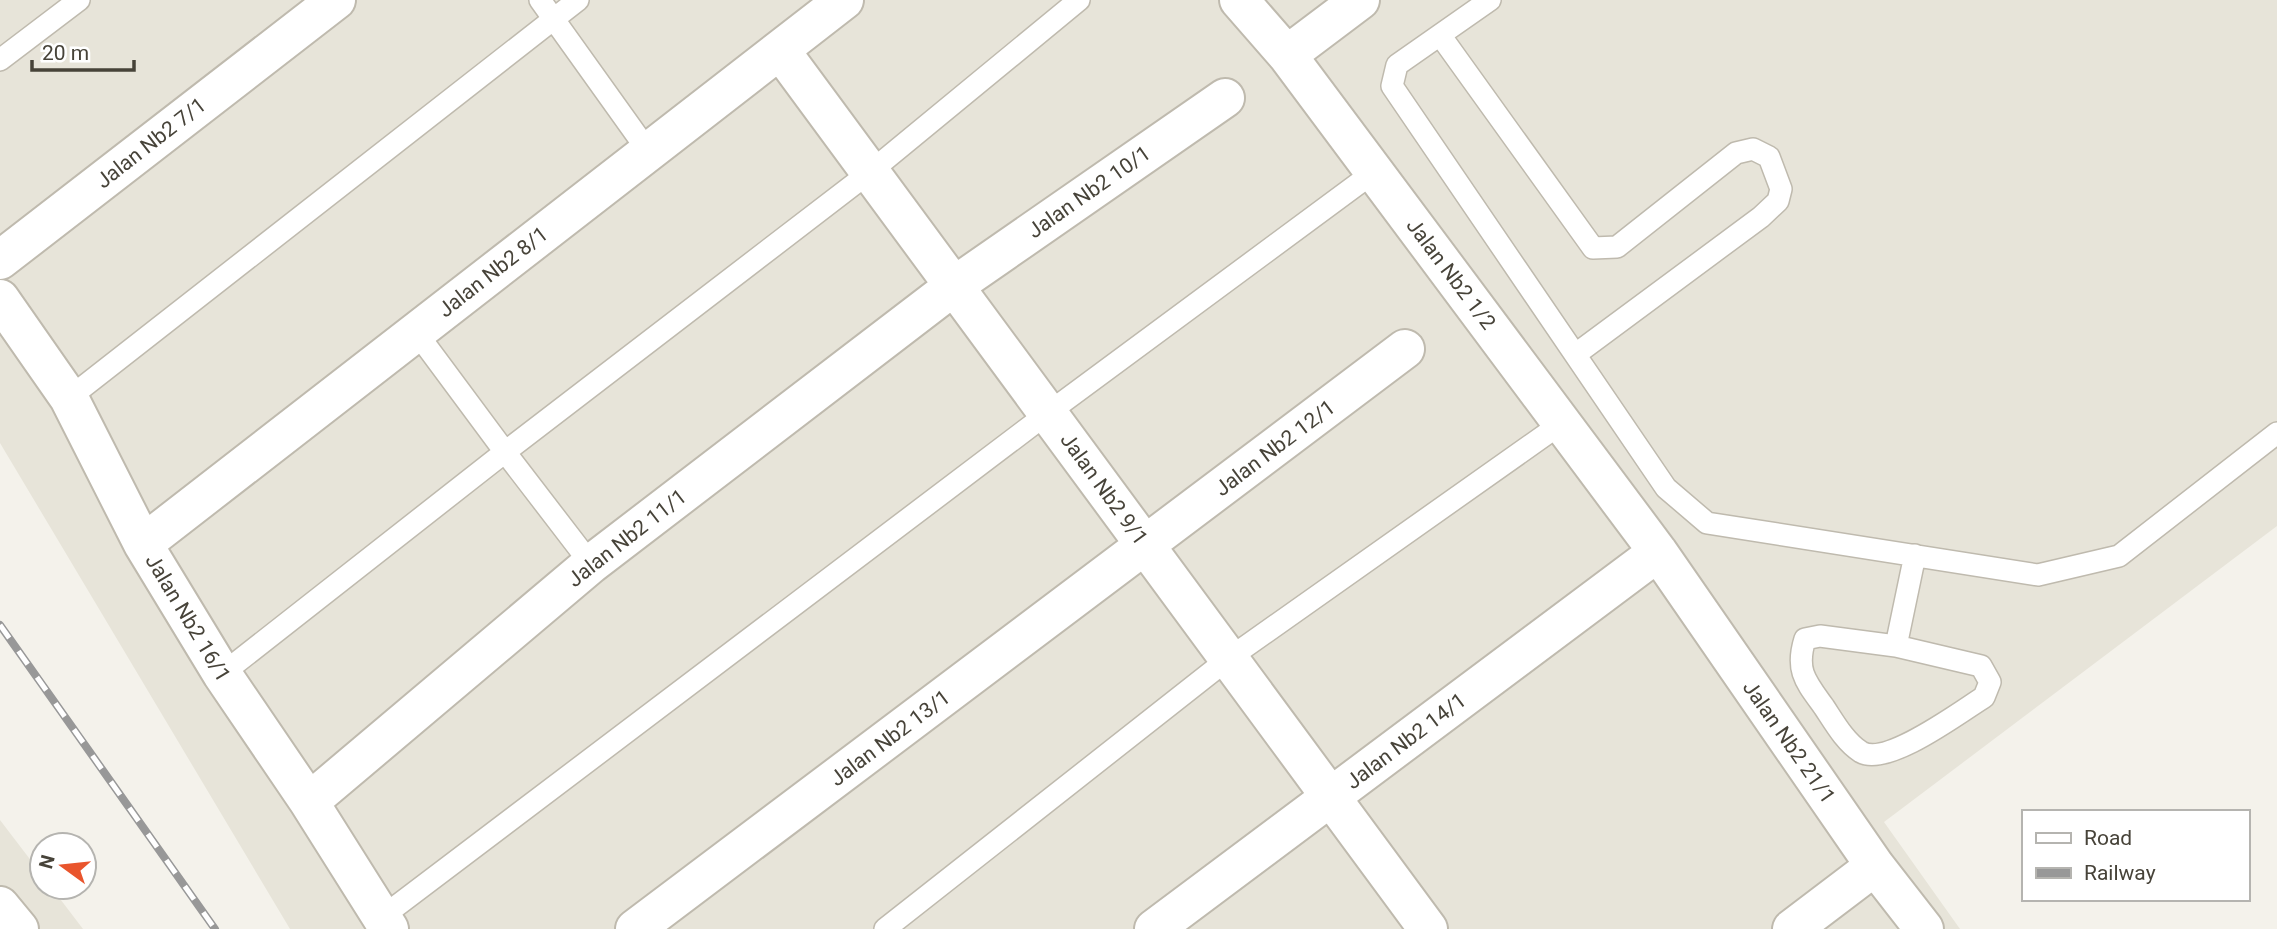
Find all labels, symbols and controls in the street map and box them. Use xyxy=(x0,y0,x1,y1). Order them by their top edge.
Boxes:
scale bar xyxy=(32,28,133,72)
text: 20 m xyxy=(42,41,89,65)
street label: Jalan Nb2 7/1 xyxy=(91,93,211,193)
street label: Jalan Nb2 10/1 xyxy=(1023,141,1155,243)
street label: Jalan Nb2 1/2 xyxy=(1402,214,1501,334)
street label: Jalan Nb2 8/1 xyxy=(433,222,553,322)
street label: Jalan Nb2 12/1 xyxy=(1210,395,1340,501)
street label: Jalan Nb2 9/1 xyxy=(1055,428,1153,550)
street label: Jalan Nb2 11/1 xyxy=(563,484,691,592)
street label: Jalan Nb2 16/1 xyxy=(141,550,235,686)
street label: Jalan Nb2 21/1 xyxy=(1738,676,1840,808)
street label: Jalan Nb2 13/1 xyxy=(825,685,955,791)
street label: Jalan Nb2 14/1 xyxy=(1341,688,1471,794)
legend xyxy=(2022,810,2249,901)
text: Road xyxy=(2084,826,2132,850)
north arrow xyxy=(28,831,98,901)
text: N xyxy=(34,852,60,871)
text: Railway xyxy=(2084,861,2156,885)

